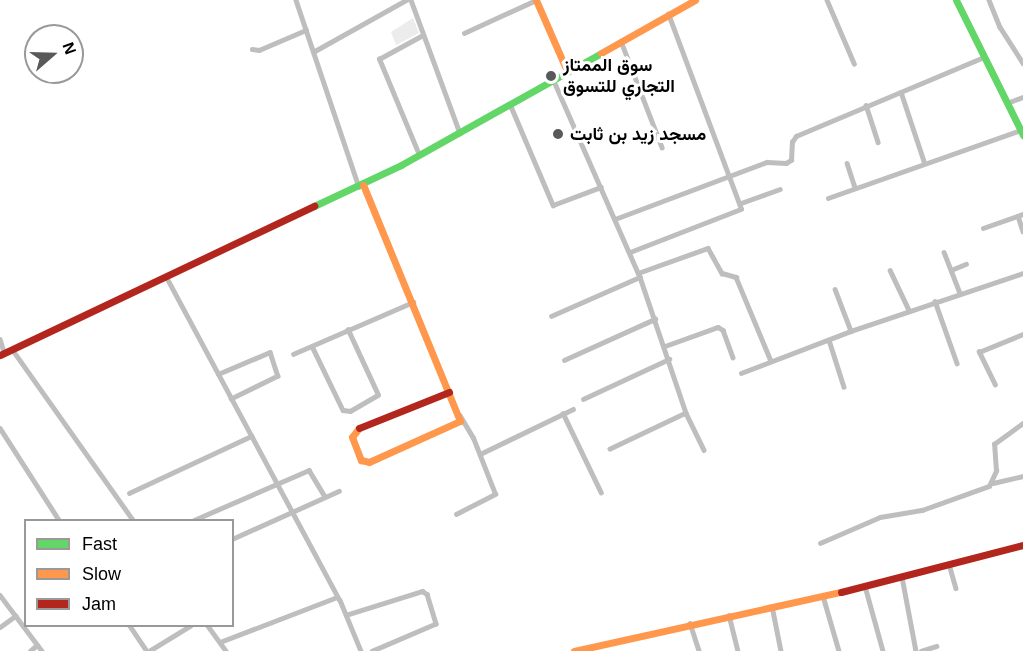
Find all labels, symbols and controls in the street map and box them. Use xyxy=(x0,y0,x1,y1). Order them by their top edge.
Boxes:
north arrow xyxy=(24,24,84,84)
text: N xyxy=(60,40,79,57)
place label: سوق الممتاز التجاري للتسوق xyxy=(563,55,675,98)
marker: سوق الممتاز التجاري للتسوق xyxy=(544,69,558,83)
place label: مسجد زيد بن ثابت xyxy=(570,123,706,145)
marker: مسجد زيد بن ثابت xyxy=(551,127,565,141)
legend xyxy=(24,519,234,627)
text: Fast xyxy=(82,534,117,554)
text: Slow xyxy=(82,564,121,584)
text: Jam xyxy=(82,594,116,614)

